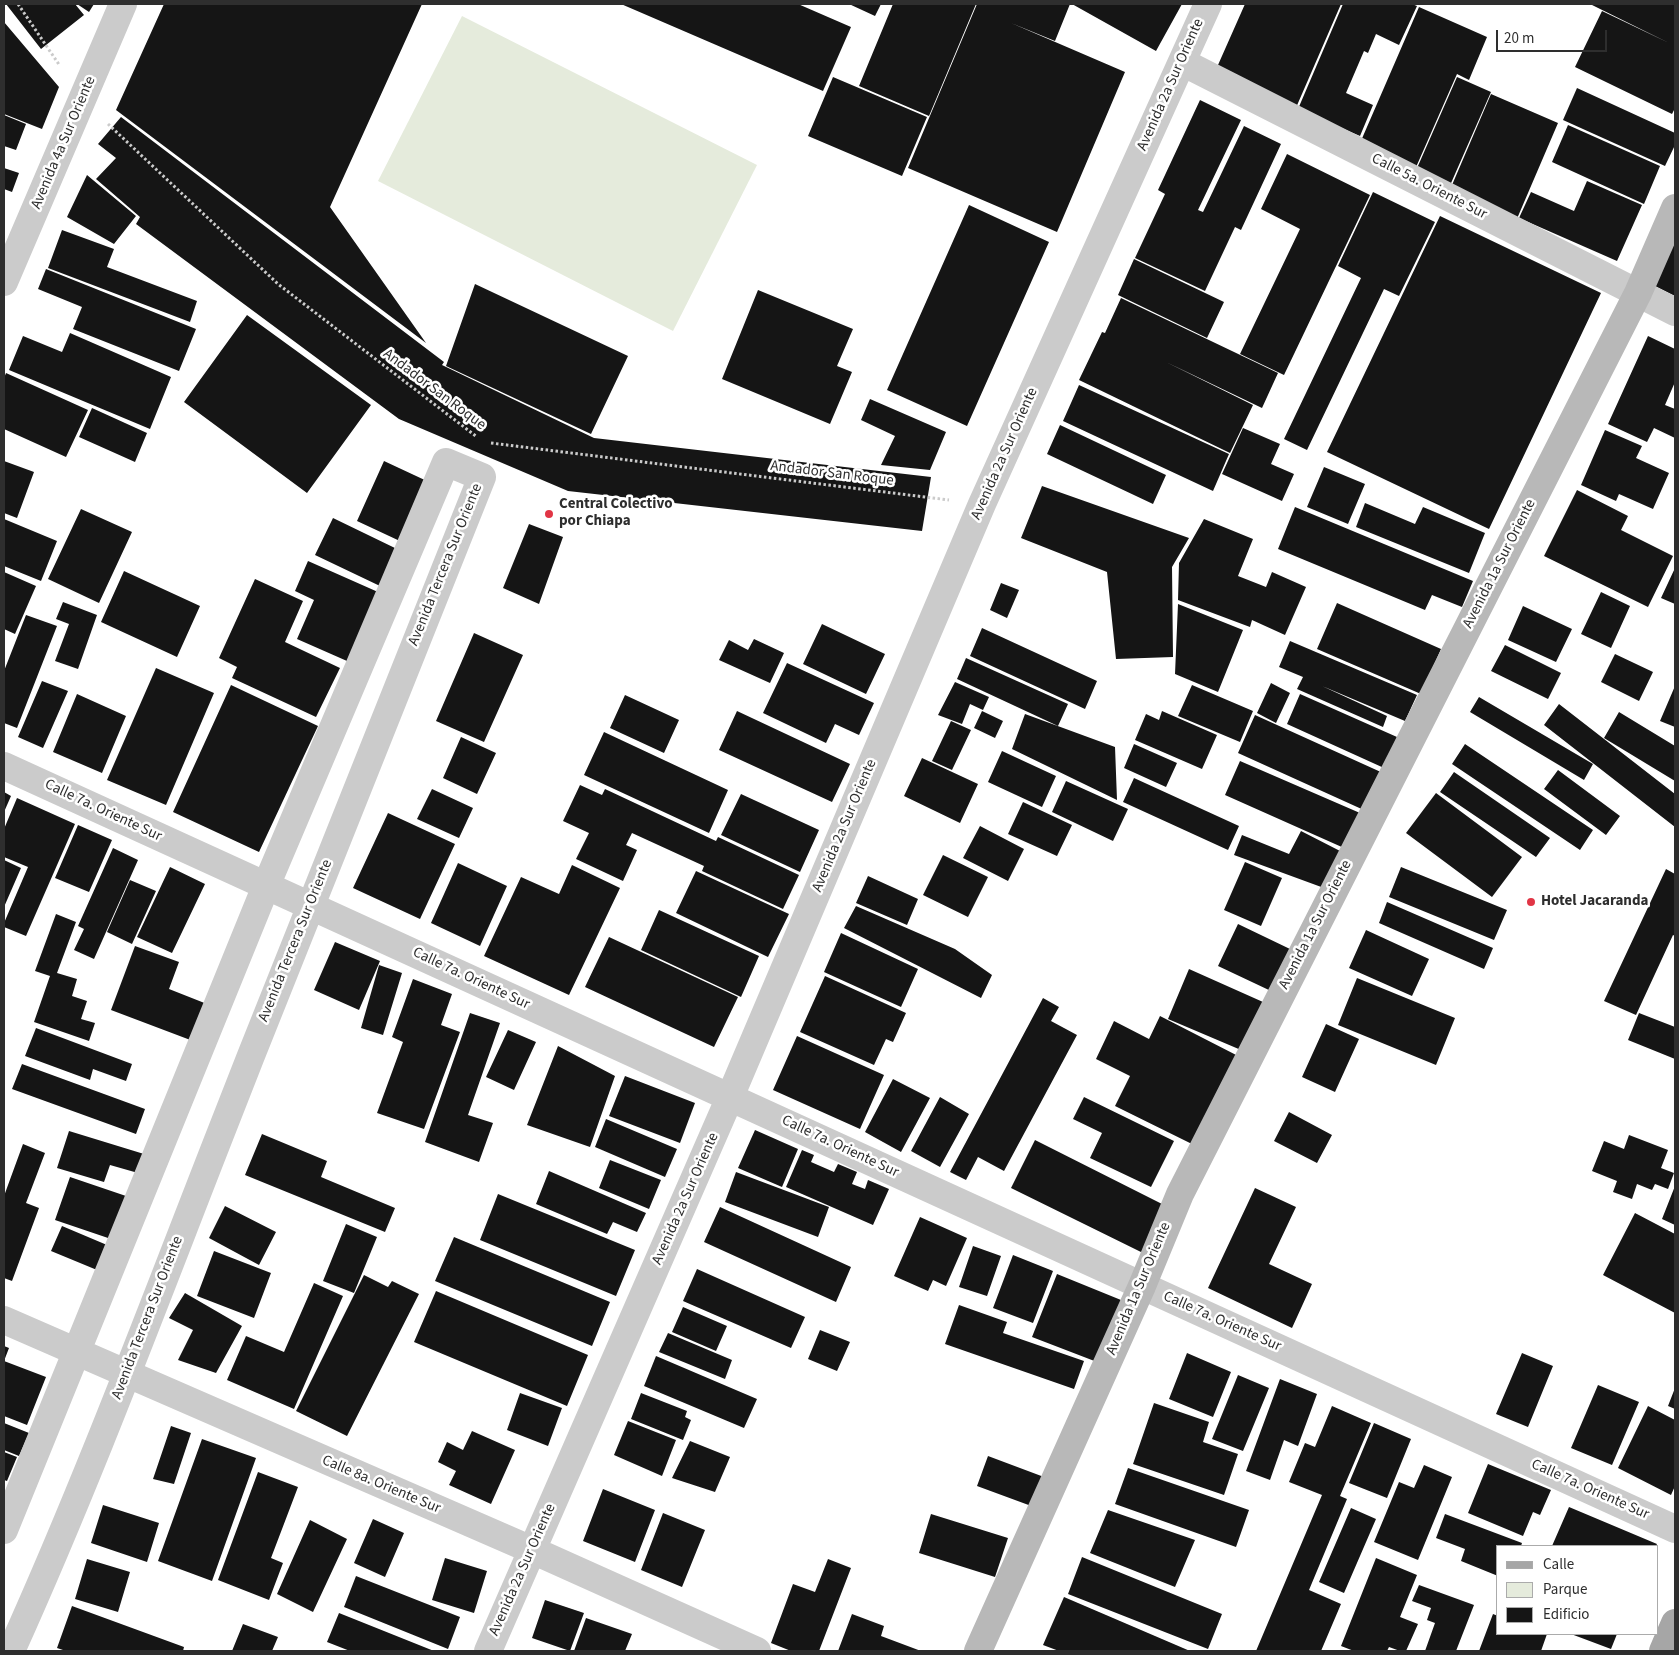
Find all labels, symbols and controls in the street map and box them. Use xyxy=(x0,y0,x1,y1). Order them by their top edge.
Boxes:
street label: Avenida 2a Sur Oriente xyxy=(1134,16,1208,154)
scale bar xyxy=(1499,20,1610,52)
text: 20 m xyxy=(1504,28,1534,49)
street label: Avenida 4a Sur Oriente xyxy=(28,74,100,212)
street label: Calle 5a. Oriente Sur xyxy=(1368,150,1490,224)
street label: Andador San Roque xyxy=(379,345,489,435)
street label: Avenida 2a Sur Oriente xyxy=(968,385,1042,523)
street label: Andador San Roque xyxy=(769,458,895,490)
street label: Avenida Tercera Sur Oriente xyxy=(405,481,487,649)
place label: Central Colectivo por Chiapa xyxy=(559,496,672,531)
street label: Avenida 1a Sur Oriente xyxy=(1460,496,1540,632)
marker: Central Colectivo por Chiapa xyxy=(543,508,555,520)
street label: Avenida 2a Sur Oriente xyxy=(809,757,881,895)
street label: Calle 7a. Oriente Sur xyxy=(42,776,164,846)
street label: Avenida Tercera Sur Oriente xyxy=(255,857,337,1025)
street label: Avenida 1a Sur Oriente xyxy=(1276,857,1356,993)
place label: Hotel Jacaranda xyxy=(1541,893,1648,911)
marker: Hotel Jacaranda xyxy=(1525,896,1537,908)
street label: Calle 7a. Oriente Sur xyxy=(410,944,532,1014)
street label: Calle 7a. Oriente Sur xyxy=(779,1112,901,1182)
street label: Avenida 2a Sur Oriente xyxy=(649,1130,723,1268)
street label: Avenida 1a Sur Oriente xyxy=(1103,1220,1175,1358)
street label: Avenida Tercera Sur Oriente xyxy=(109,1234,187,1402)
street label: Calle 7a. Oriente Sur xyxy=(1160,1288,1284,1356)
street label: Calle 8a. Oriente Sur xyxy=(319,1452,443,1518)
street label: Calle 7a. Oriente Sur xyxy=(1528,1456,1652,1524)
street label: Avenida 2a Sur Oriente xyxy=(486,1501,560,1639)
legend xyxy=(1496,1545,1659,1635)
text: Calle xyxy=(1543,1554,1574,1575)
text: Parque xyxy=(1543,1579,1587,1600)
text: Edificio xyxy=(1543,1604,1590,1625)

